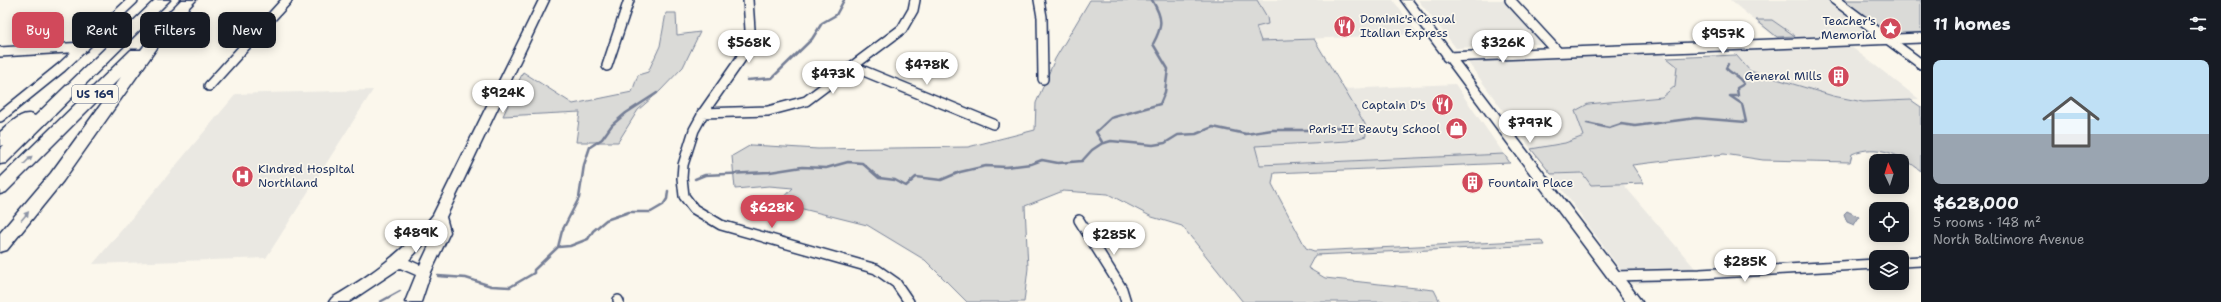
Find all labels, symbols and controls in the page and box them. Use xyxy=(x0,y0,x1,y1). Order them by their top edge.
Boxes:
place label: Dominic's Casual Italian Express xyxy=(1360,11,1455,41)
chip: Buy xyxy=(12,12,64,48)
chip: Rent xyxy=(72,12,132,48)
chip: Filters xyxy=(140,12,210,48)
chip: New xyxy=(218,12,276,48)
restaurant icon: Dominic's Casual Italian Express xyxy=(1331,13,1357,39)
place label: Teacher's Memorial xyxy=(1821,13,1876,43)
text: 11 homes xyxy=(1933,13,2011,35)
icon: filters xyxy=(2187,13,2209,35)
place icon: Teacher's Memorial xyxy=(1878,15,1904,41)
pin: $957K xyxy=(1695,21,1751,55)
text: $957K xyxy=(1701,25,1745,42)
pin: $568K xyxy=(721,30,777,64)
pin: $326K xyxy=(1475,30,1531,64)
text: $568K xyxy=(727,34,771,51)
text: $326K xyxy=(1481,34,1525,51)
pin: $478K xyxy=(899,52,955,86)
text: $478K xyxy=(905,56,949,73)
pin: $473K xyxy=(805,61,861,95)
building icon: General Mills xyxy=(1825,63,1851,89)
text: $473K xyxy=(811,65,855,82)
place label: General Mills xyxy=(1744,68,1822,84)
pin: $924K xyxy=(475,80,531,114)
text: $924K xyxy=(481,84,525,101)
road number: US 169 xyxy=(72,85,118,103)
icon: home xyxy=(2035,86,2107,158)
restaurant icon: Captain D's xyxy=(1429,92,1455,118)
place label: Captain D's xyxy=(1362,97,1426,113)
pin: $797K xyxy=(1502,110,1558,144)
text: $797K xyxy=(1508,114,1552,131)
shop icon: Paris II Beauty School xyxy=(1443,116,1469,142)
place label: Paris II Beauty School xyxy=(1309,121,1440,137)
north arrow xyxy=(1869,154,1909,194)
map controls xyxy=(1869,154,1909,290)
one-way arrow xyxy=(23,155,33,165)
place label: Kindred Hospital Northland xyxy=(258,161,355,191)
hospital icon: Kindred Hospital Northland xyxy=(230,163,256,189)
building icon: Fountain Place xyxy=(1460,170,1486,196)
place label: Fountain Place xyxy=(1488,175,1573,191)
text: $628,000 xyxy=(1933,192,2019,214)
pin: $628K xyxy=(744,195,800,229)
text: $628K xyxy=(750,199,794,216)
button: locate xyxy=(1869,202,1909,242)
one-way arrow xyxy=(21,210,30,221)
text: 5 rooms · 148 m² xyxy=(1933,214,2041,231)
pin: $489K xyxy=(388,220,444,254)
pin: $285K xyxy=(1086,222,1142,256)
text: $489K xyxy=(394,224,438,241)
text: $285K xyxy=(1092,226,1136,243)
text: North Baltimore Avenue xyxy=(1933,231,2084,248)
pin: $285K xyxy=(1717,249,1773,283)
button: layers xyxy=(1869,250,1909,290)
text: $285K xyxy=(1723,253,1767,270)

